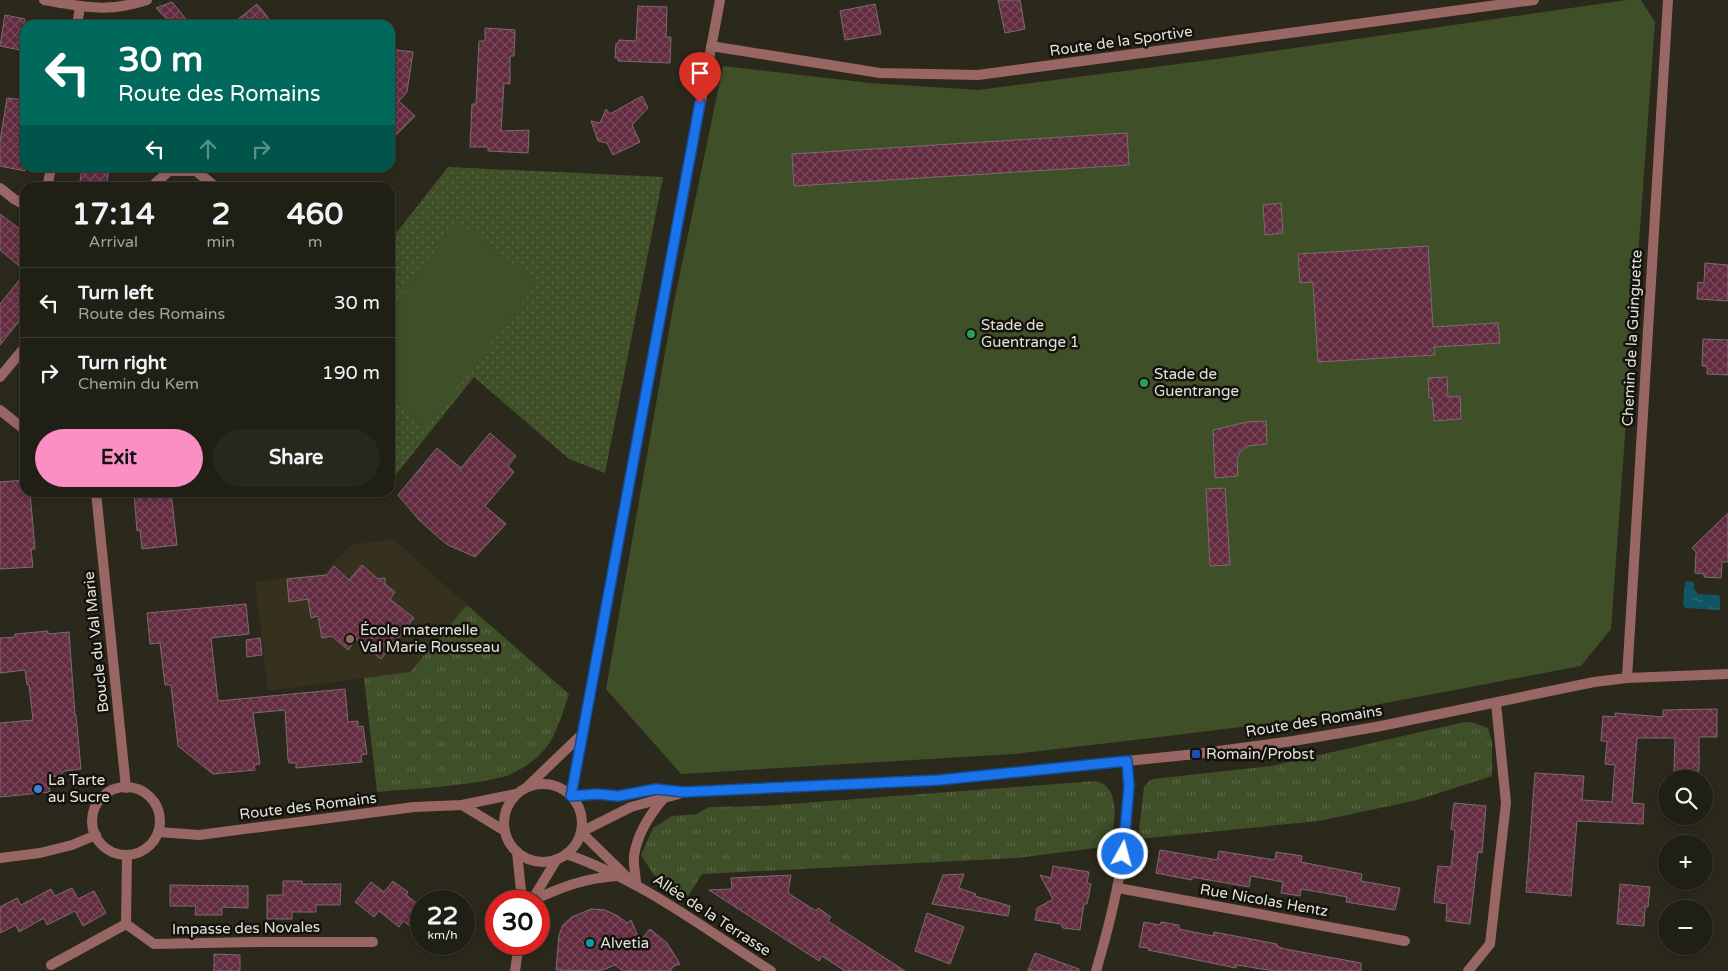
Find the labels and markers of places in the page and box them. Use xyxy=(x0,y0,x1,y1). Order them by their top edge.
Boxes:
pin xyxy=(679,52,721,103)
place label: Stade de Guentrange 1 xyxy=(981,316,1079,351)
marker: Stade de Guentrange 1 xyxy=(965,328,977,340)
place label: Stade de Guentrange xyxy=(1154,365,1239,400)
marker: Stade de Guentrange xyxy=(1138,377,1150,389)
place label: École maternelle Val Marie Rousseau xyxy=(360,621,500,656)
marker: École maternelle Val Marie Rousseau xyxy=(344,633,356,645)
place label: Romain/Probst xyxy=(1206,745,1315,763)
marker: Romain/Probst xyxy=(1190,748,1202,760)
place label: La Tarte au Sucre xyxy=(48,771,110,806)
marker: La Tarte au Sucre xyxy=(32,783,44,795)
place label: Alvetia xyxy=(600,934,649,952)
marker: Alvetia xyxy=(584,937,596,949)

